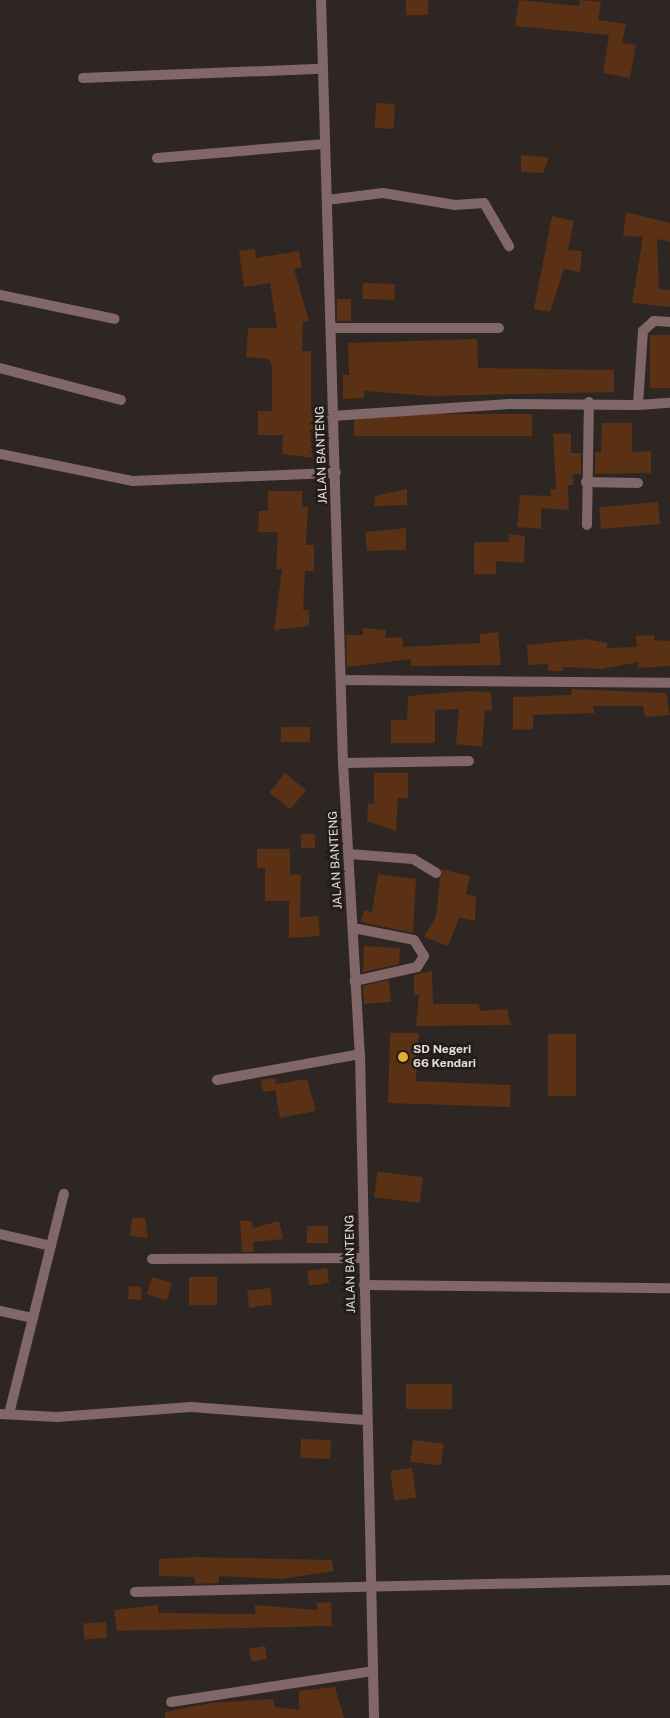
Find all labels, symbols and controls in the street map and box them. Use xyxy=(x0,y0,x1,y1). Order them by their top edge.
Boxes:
street label: JALAN BANTENG xyxy=(313,406,331,504)
street label: JALAN BANTENG xyxy=(326,810,346,910)
place label: SD Negeri 66 Kendari xyxy=(413,1043,476,1071)
marker: SD Negeri 66 Kendari xyxy=(397,1051,409,1063)
street label: JALAN BANTENG xyxy=(343,1215,359,1313)

